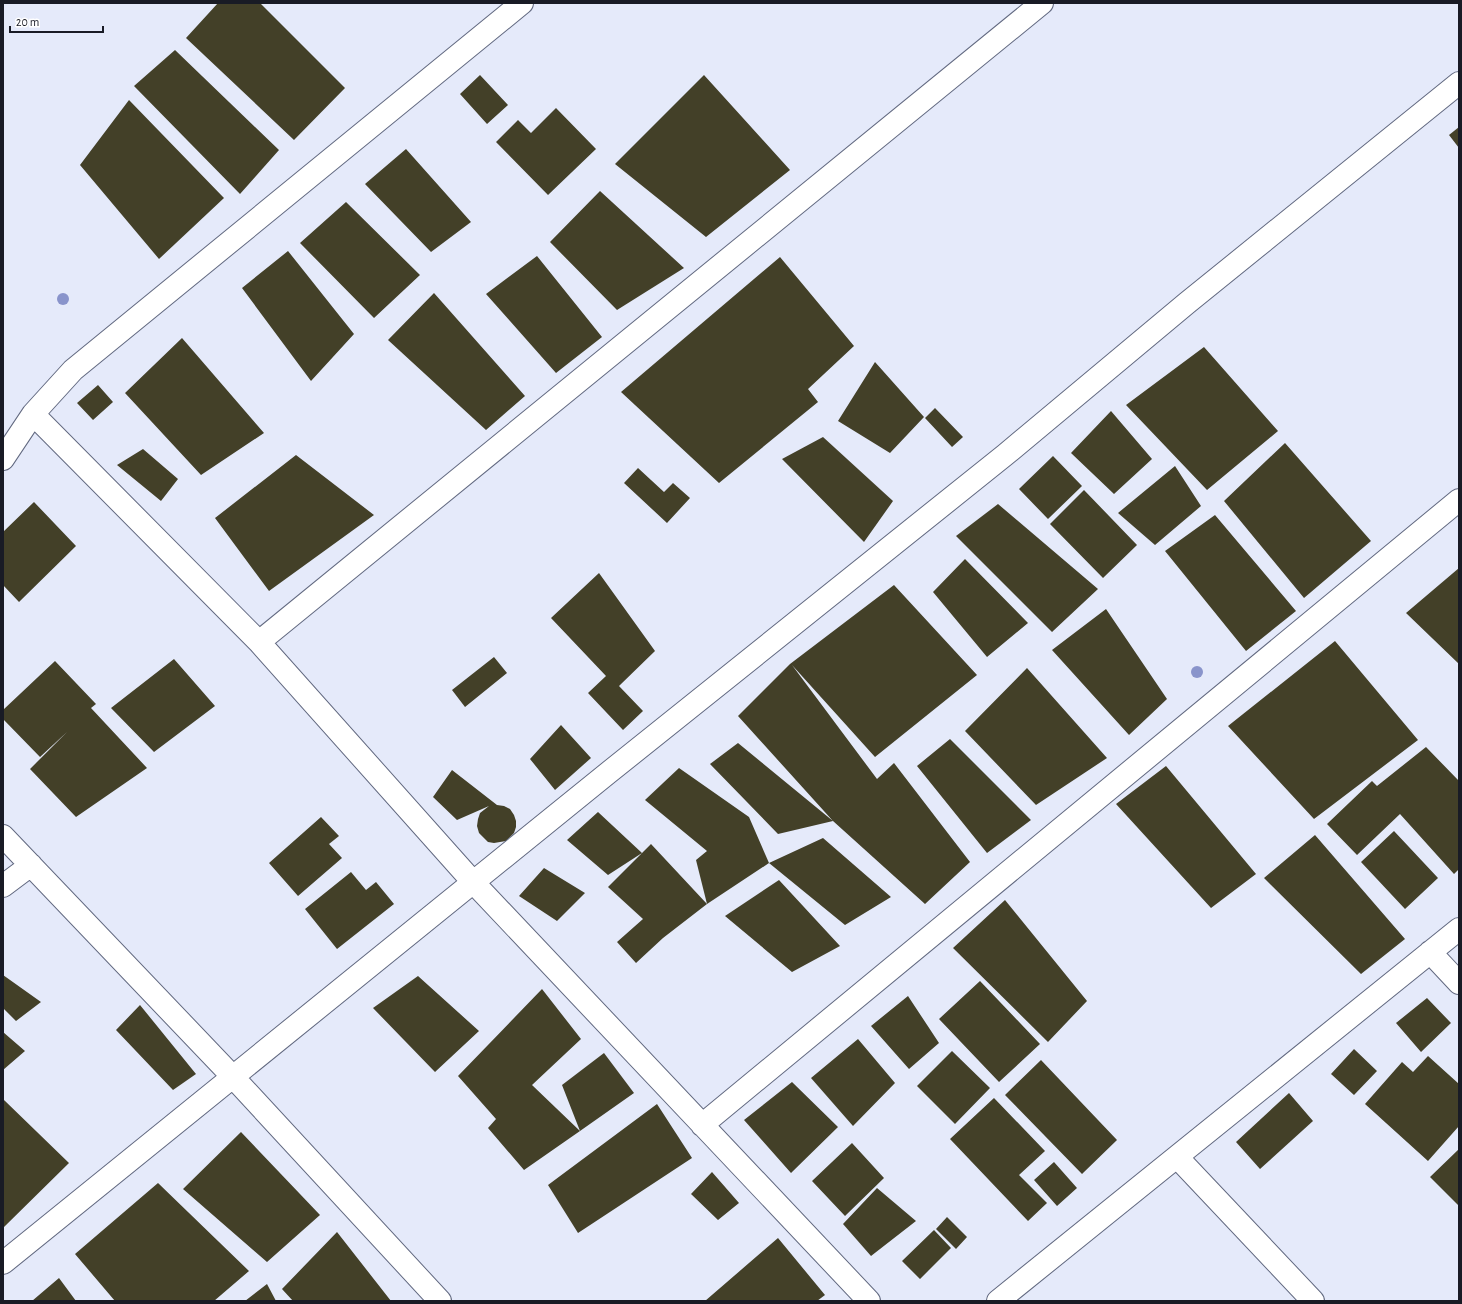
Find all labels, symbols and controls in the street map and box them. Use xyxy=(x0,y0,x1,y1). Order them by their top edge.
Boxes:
scale bar xyxy=(10,8,103,34)
text: 20 m xyxy=(16,16,39,28)

